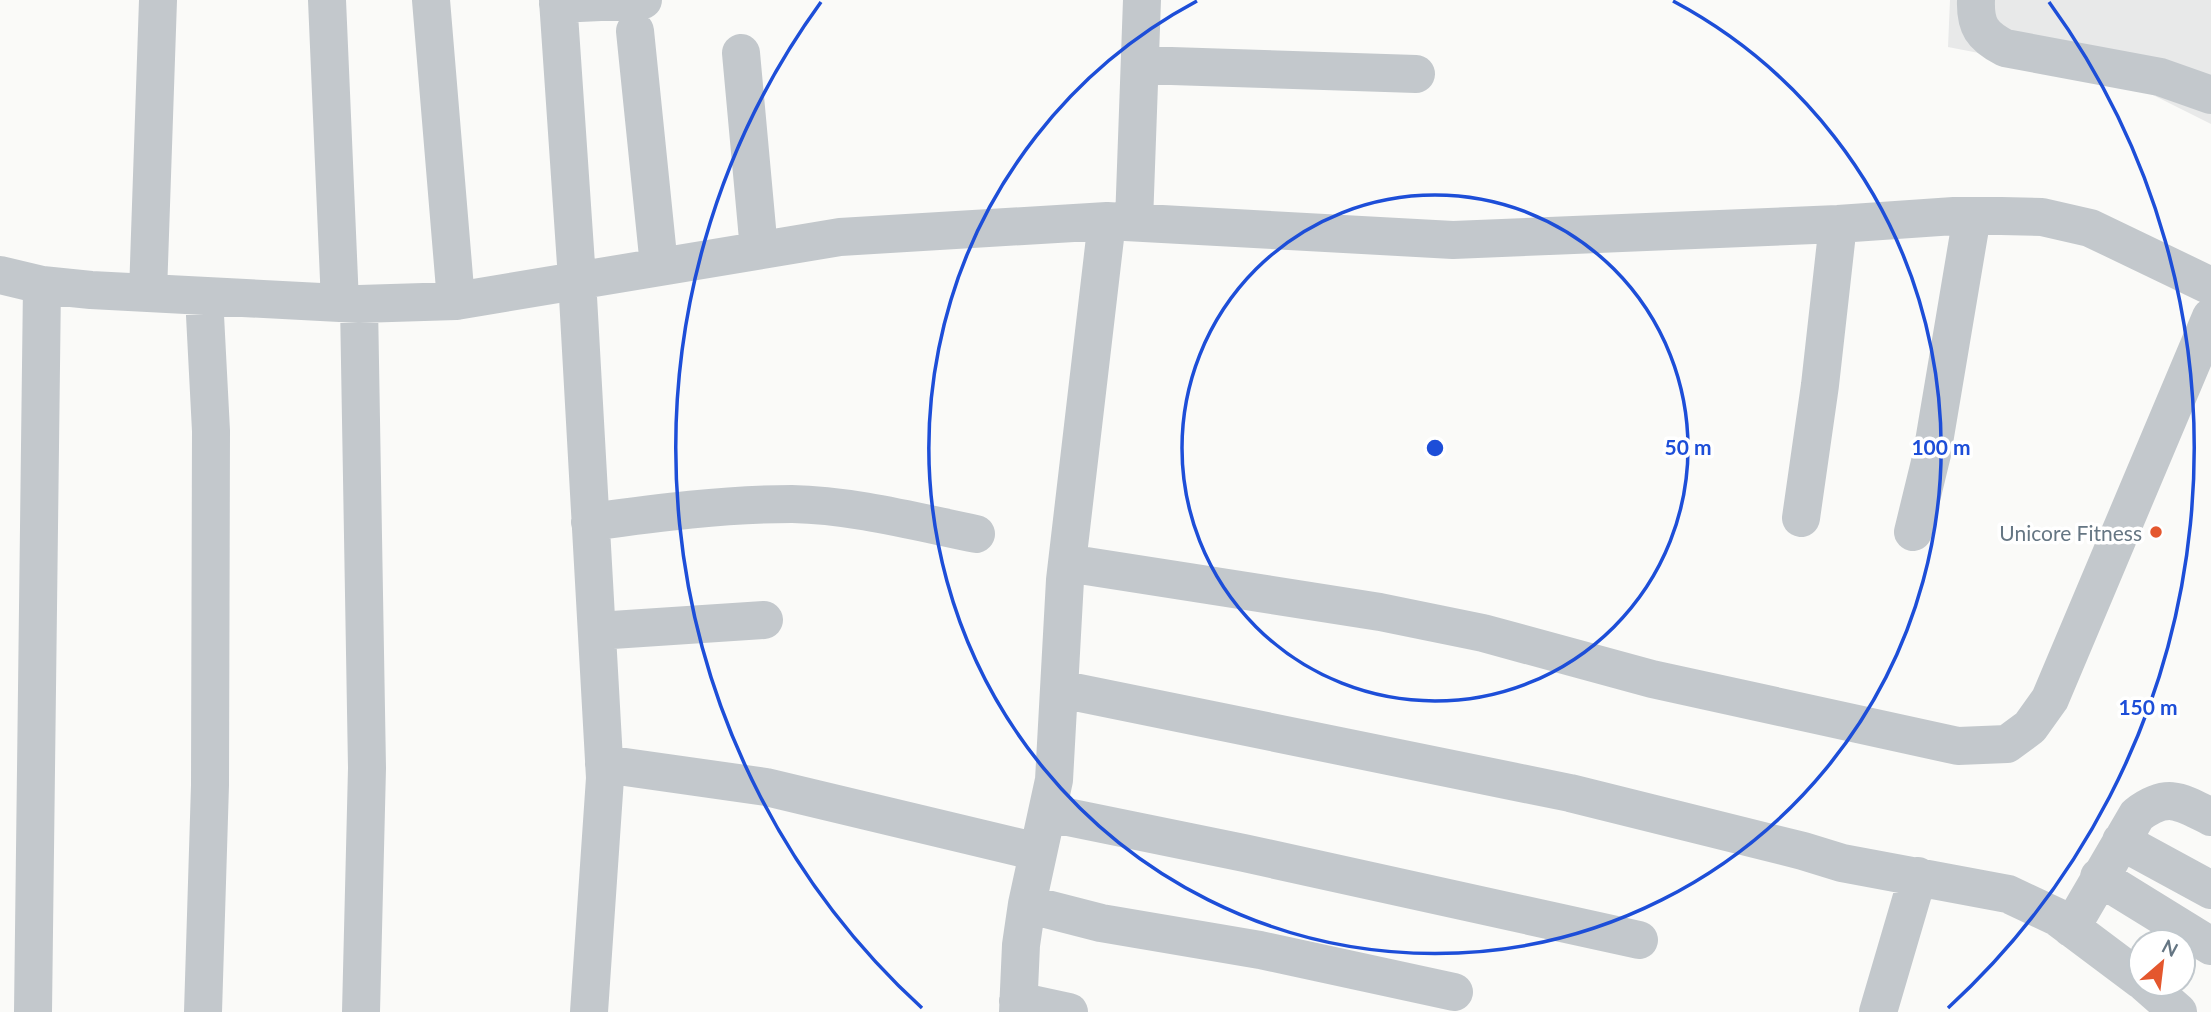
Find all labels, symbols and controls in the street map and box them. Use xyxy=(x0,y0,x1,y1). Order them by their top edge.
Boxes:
text: 50 m xyxy=(1664,434,1712,459)
text: 100 m xyxy=(1911,434,1971,459)
centre of rings xyxy=(1423,436,1447,460)
place label: Unicore Fitness xyxy=(1999,520,2142,545)
marker: Unicore Fitness xyxy=(2148,524,2164,540)
text: 150 m xyxy=(2118,694,2178,719)
north arrow xyxy=(2127,928,2197,998)
text: N xyxy=(2158,934,2182,961)

